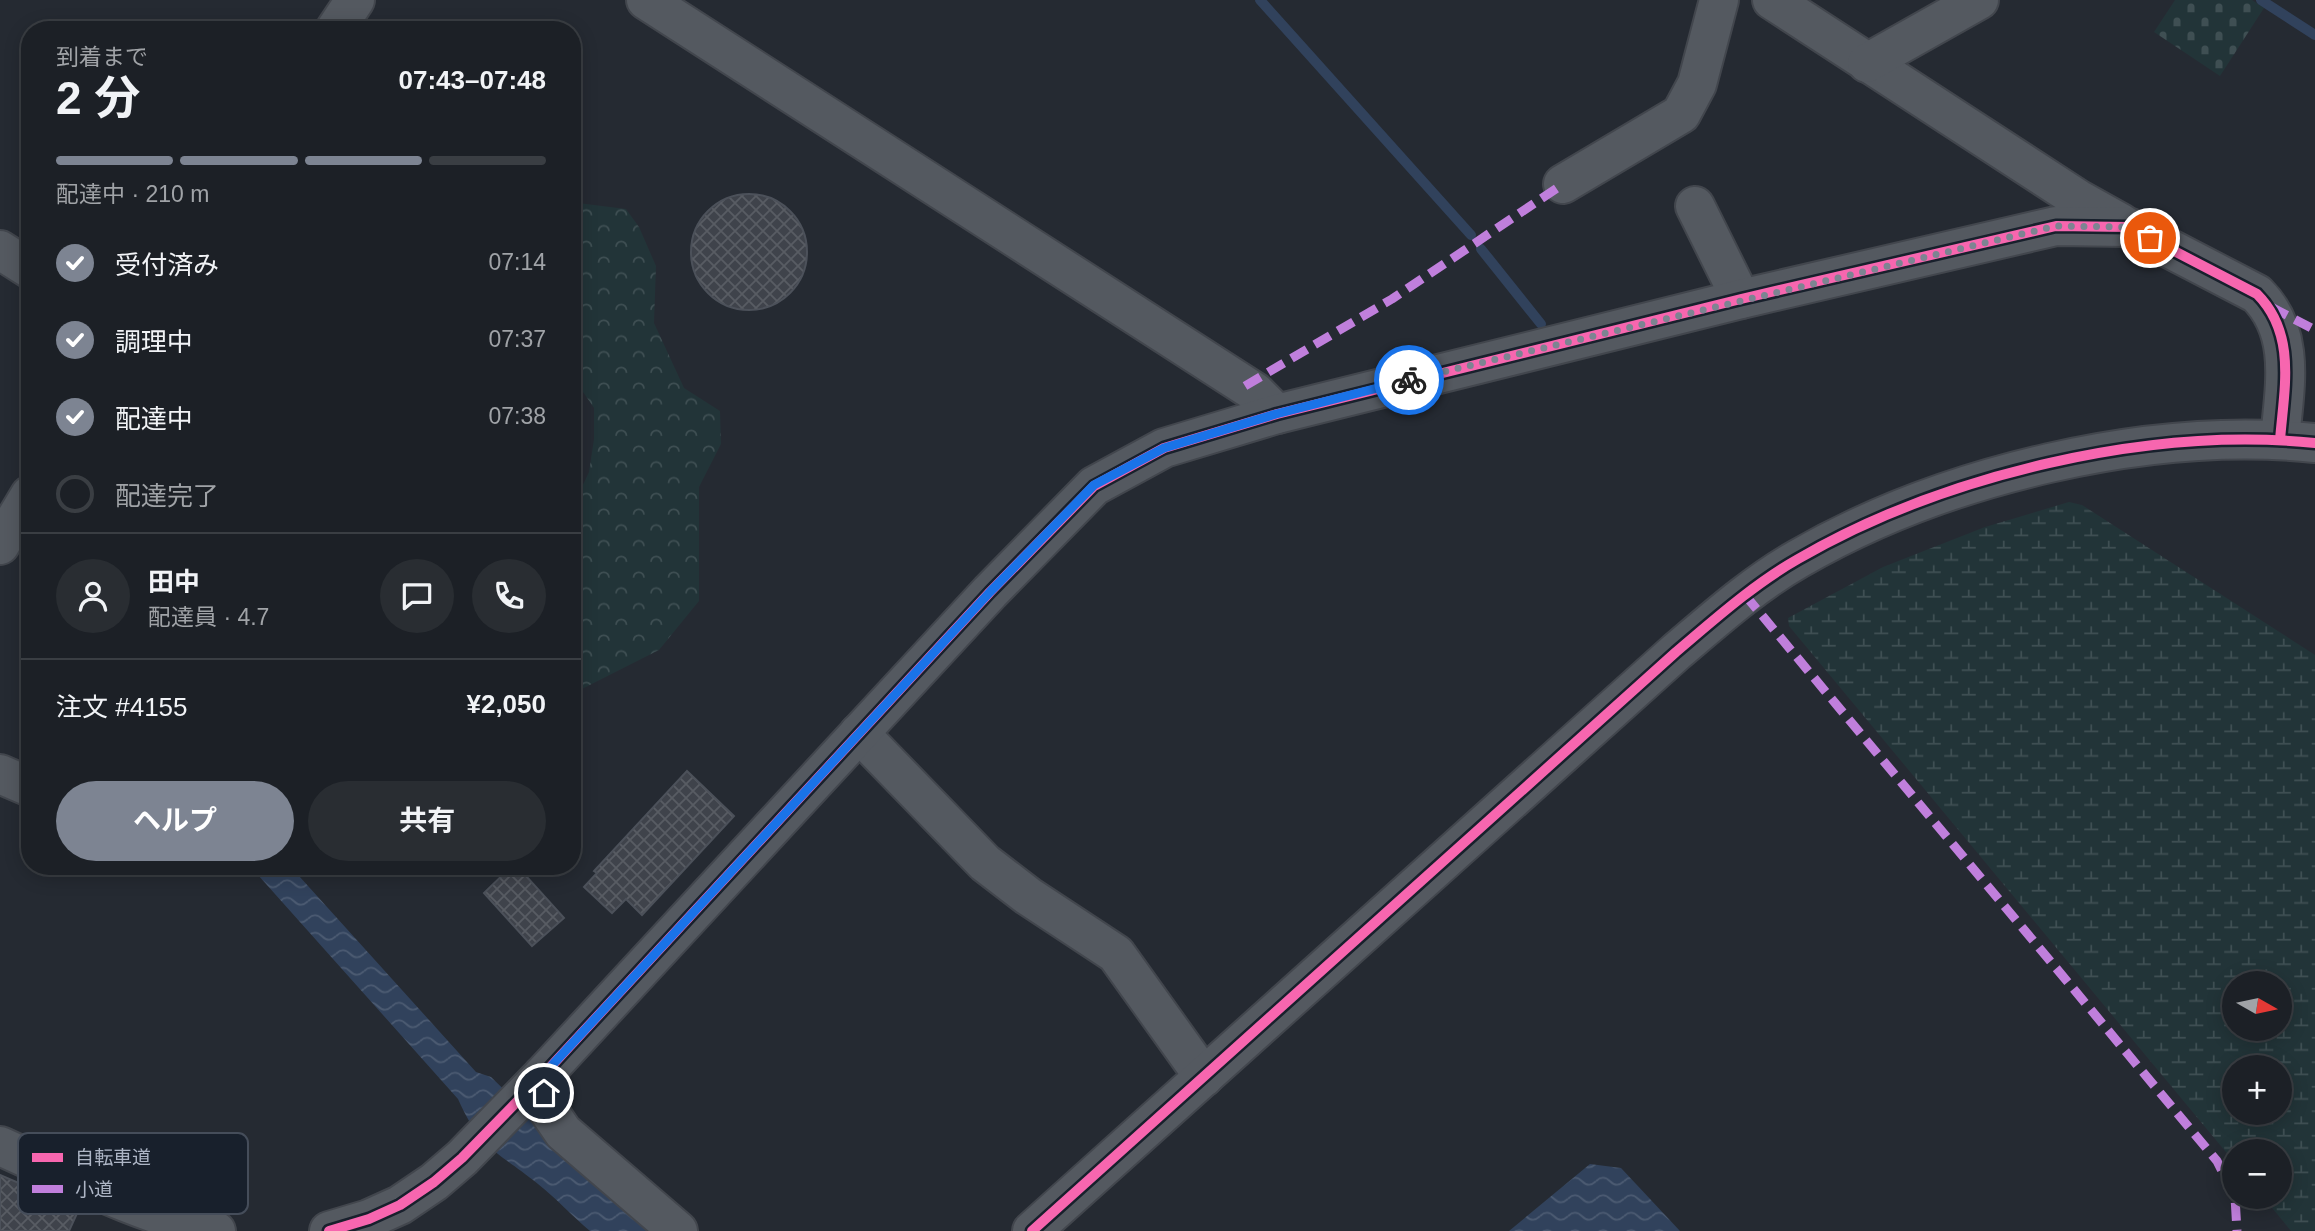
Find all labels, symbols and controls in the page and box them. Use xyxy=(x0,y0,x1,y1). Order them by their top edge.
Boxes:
text: 到着まで xyxy=(56,44,148,70)
text: 07:43–07:48 xyxy=(399,65,546,95)
text: 2 分 xyxy=(56,72,140,124)
text: 配達中 · 210 m xyxy=(56,181,209,207)
pin xyxy=(2120,208,2180,268)
icon: bag xyxy=(2131,219,2169,257)
icon: check xyxy=(56,244,94,282)
text: 07:14 xyxy=(488,249,546,275)
text: 受付済み xyxy=(115,250,219,280)
icon: check xyxy=(56,321,94,359)
text: 07:37 xyxy=(488,326,546,352)
text: 調理中 xyxy=(115,327,193,357)
courier xyxy=(1374,345,1444,415)
icon: bike xyxy=(1390,361,1428,399)
icon: check xyxy=(56,398,94,436)
text: 07:38 xyxy=(488,403,546,429)
text: 配達中 xyxy=(115,404,193,434)
text: 配達完了 xyxy=(115,481,219,511)
button: person xyxy=(56,559,130,633)
button: chat xyxy=(380,559,454,633)
button: phone xyxy=(472,559,546,633)
text: 田中 xyxy=(148,567,200,597)
text: 配達員 · 4.7 xyxy=(148,604,269,630)
text: ¥2,050 xyxy=(466,689,546,719)
text: 注文 #4155 xyxy=(56,692,188,722)
button: ヘルプ xyxy=(56,781,294,861)
button: 共有 xyxy=(308,781,546,861)
north arrow xyxy=(2222,971,2292,1041)
map controls xyxy=(2222,971,2292,1209)
button: + xyxy=(2222,1055,2292,1125)
pin xyxy=(514,1063,574,1123)
icon: home xyxy=(525,1074,563,1112)
legend xyxy=(18,1133,248,1214)
button: − xyxy=(2222,1139,2292,1209)
text: 自転車道 xyxy=(75,1147,151,1168)
text: 小道 xyxy=(75,1179,113,1200)

